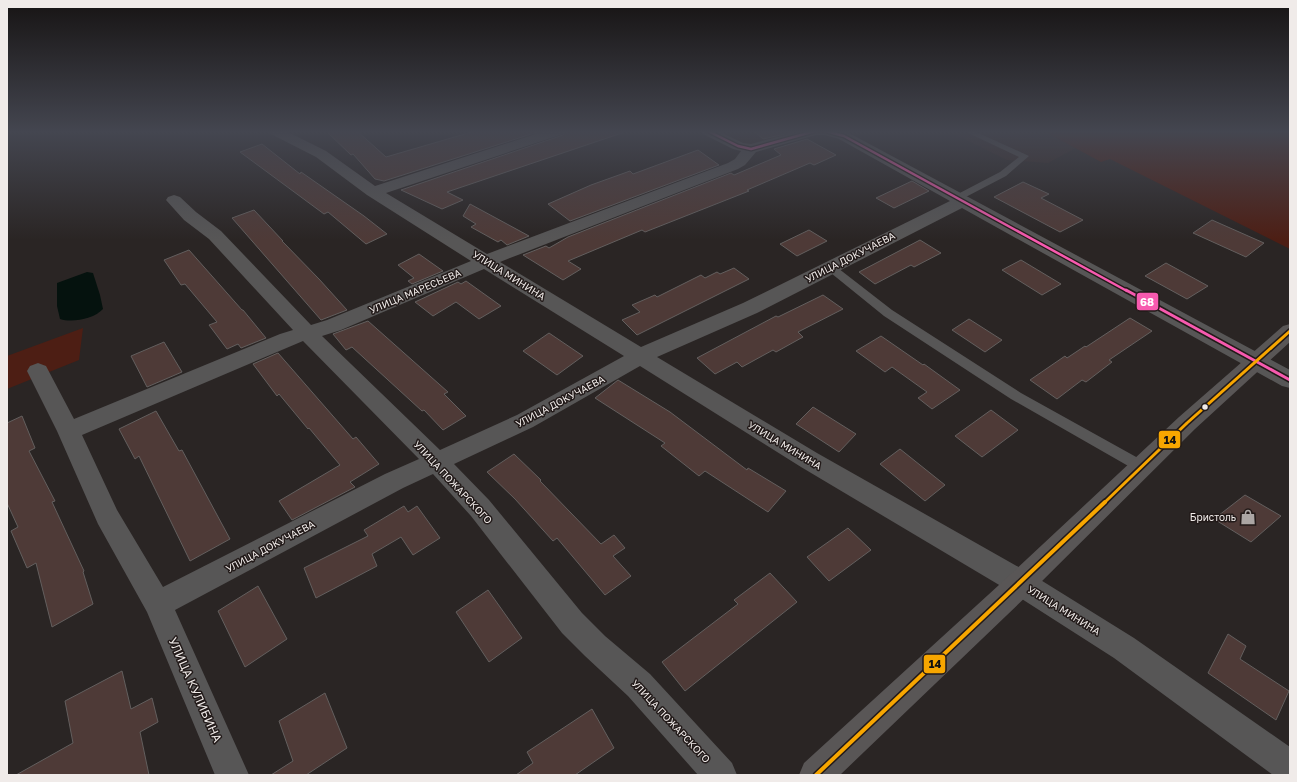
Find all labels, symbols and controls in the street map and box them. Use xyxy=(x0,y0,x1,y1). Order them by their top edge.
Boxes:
street label: УЛИЦА ДОКУЧАЕВА xyxy=(803,229,897,285)
street label: УЛИЦА МИНИНА xyxy=(470,248,548,302)
street label: УЛИЦА МАРЕСЬЕВА xyxy=(367,266,463,316)
line badge: 68 xyxy=(1136,292,1159,311)
text: 68 xyxy=(1140,295,1154,308)
street label: УЛИЦА ДОКУЧАЕВА xyxy=(513,372,607,430)
unlabelled marker xyxy=(1200,402,1210,412)
street label: УЛИЦА МИНИНА xyxy=(746,418,824,472)
line badge: 14 xyxy=(1158,430,1181,449)
text: 14 xyxy=(1164,433,1176,446)
street label: УЛИЦА ПОЖАРСКОГО xyxy=(411,438,495,526)
shop icon: Бристоль xyxy=(1239,508,1257,526)
place label: Бристоль xyxy=(1190,511,1236,523)
street label: УЛИЦА ДОКУЧАЕВА xyxy=(223,517,317,575)
street label: УЛИЦА МИНИНА xyxy=(1025,583,1103,637)
street label: УЛИЦА КУЛИБИНА xyxy=(166,635,225,745)
line badge: 14 xyxy=(923,654,946,674)
text: 14 xyxy=(929,657,941,670)
street label: УЛИЦА ПОЖАРСКОГО xyxy=(629,677,713,765)

